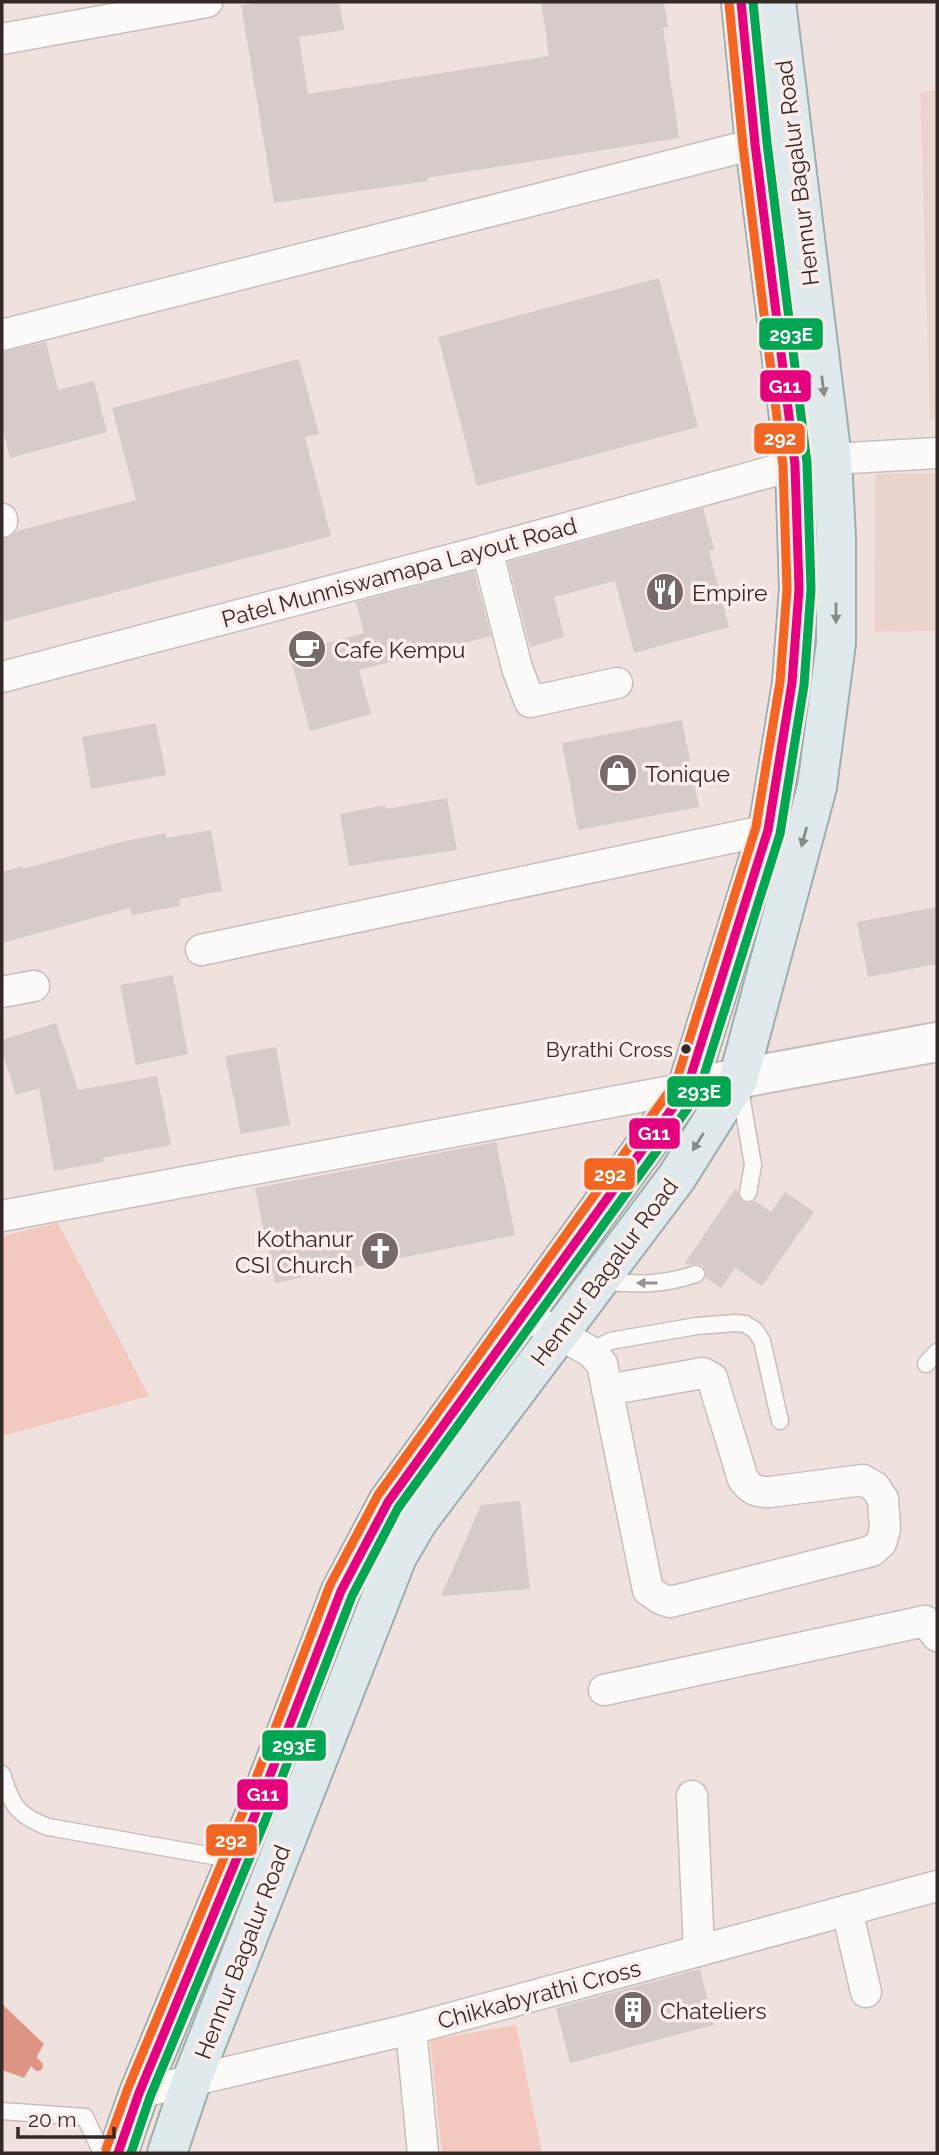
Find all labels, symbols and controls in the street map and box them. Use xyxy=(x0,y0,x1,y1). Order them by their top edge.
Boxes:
street label: Hennur Bagalur Road xyxy=(770,59,824,287)
line badge: 293E xyxy=(758,317,824,351)
text: 293E xyxy=(769,323,813,345)
line badge: G11 xyxy=(759,369,812,403)
text: G11 xyxy=(769,375,801,397)
one-way arrow xyxy=(817,375,828,397)
line badge: 292 xyxy=(753,422,806,455)
text: 292 xyxy=(764,427,796,449)
street label: Patel Munniswamapa Layout Road xyxy=(219,512,579,632)
restaurant icon: Empire xyxy=(644,571,686,613)
place label: Empire xyxy=(692,579,767,606)
one-way arrow xyxy=(830,602,842,624)
cafe icon: Cafe Kempu xyxy=(286,628,328,670)
place label: Cafe Kempu xyxy=(334,636,465,663)
shop icon: Tonique xyxy=(597,752,639,794)
place label: Tonique xyxy=(645,760,730,787)
one-way arrow xyxy=(798,826,809,848)
place label: Byrathi Cross xyxy=(546,1037,673,1062)
marker: Byrathi Cross xyxy=(679,1042,693,1056)
line badge: 293E xyxy=(666,1075,732,1108)
text: 293E xyxy=(677,1080,721,1102)
line badge: G11 xyxy=(628,1117,681,1150)
text: G11 xyxy=(638,1122,670,1144)
one-way arrow xyxy=(692,1133,705,1152)
line badge: 292 xyxy=(583,1157,636,1191)
text: 292 xyxy=(594,1163,626,1185)
street label: Hennur Bagalur Road xyxy=(525,1173,683,1371)
place label: Kothanur CSI Church xyxy=(235,1225,353,1278)
church icon: Kothanur CSI Church xyxy=(359,1230,401,1272)
one-way arrow xyxy=(636,1277,658,1289)
line badge: 293E xyxy=(261,1729,327,1762)
text: 293E xyxy=(272,1734,316,1756)
line badge: G11 xyxy=(236,1778,289,1811)
text: G11 xyxy=(247,1783,279,1805)
line badge: 292 xyxy=(205,1823,258,1857)
text: 292 xyxy=(215,1829,247,1851)
street label: Hennur Bagalur Road xyxy=(189,1841,295,2063)
street label: Chikkabyrathi Cross xyxy=(434,1954,644,2034)
building icon: Chateliers xyxy=(612,1989,654,2031)
place label: Chateliers xyxy=(660,1997,767,2024)
scale bar xyxy=(18,2096,114,2140)
text: 20 m xyxy=(28,2107,76,2132)

